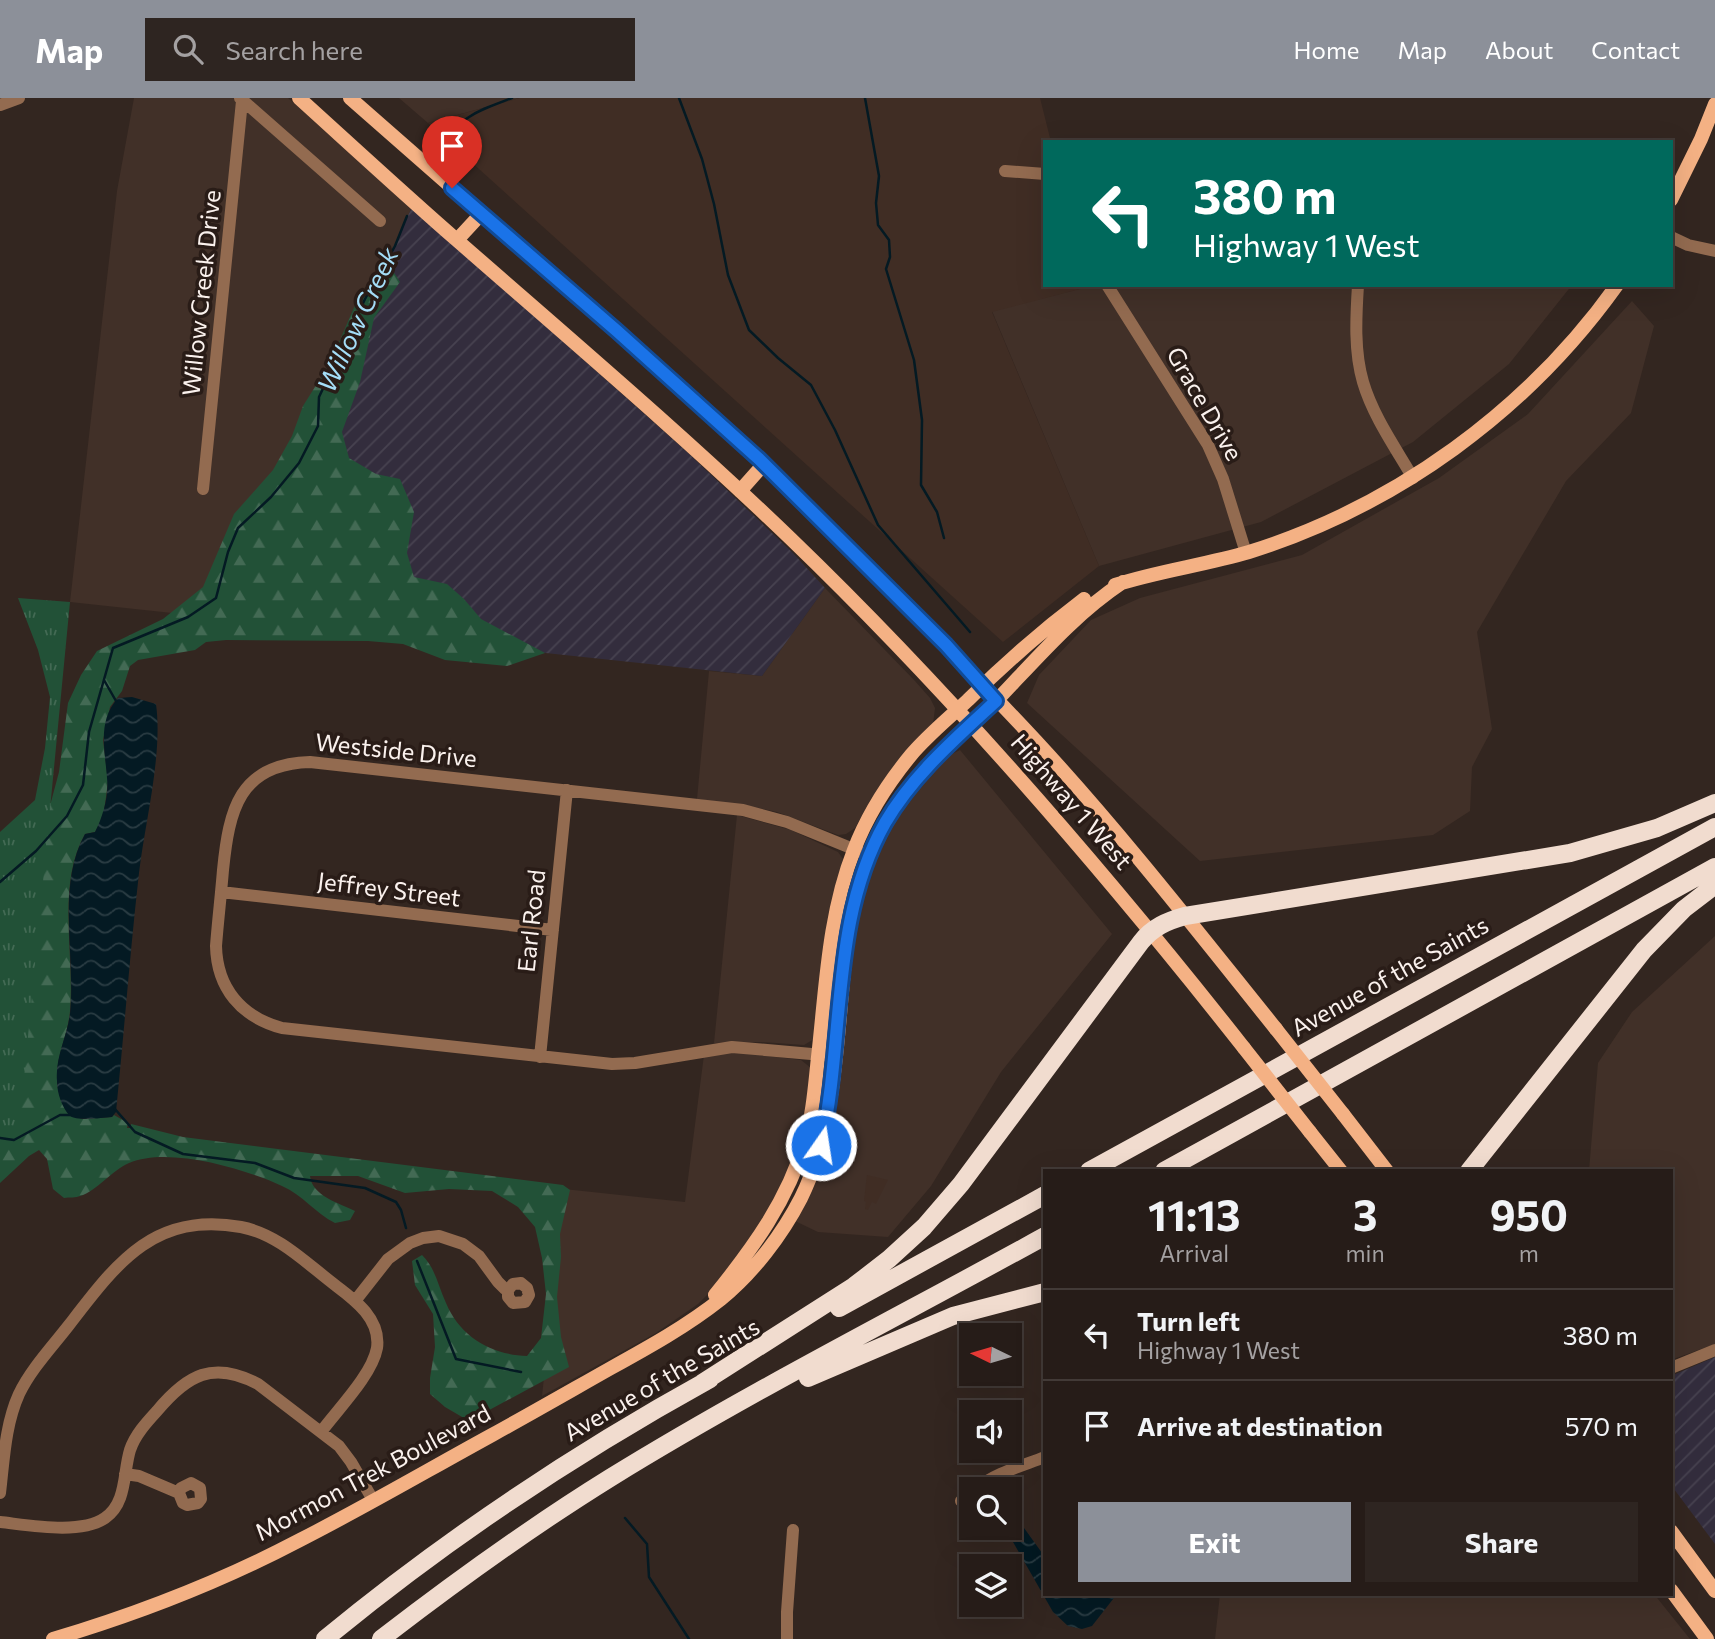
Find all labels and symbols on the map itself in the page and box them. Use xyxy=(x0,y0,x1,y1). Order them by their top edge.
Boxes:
pin xyxy=(422,116,482,188)
street label: Willow Creek Drive xyxy=(175,188,226,397)
water label: Willow Creek xyxy=(310,241,404,397)
street label: Grace Drive xyxy=(1161,341,1250,465)
street label: Westside Drive xyxy=(314,727,478,772)
street label: Highway 1 West xyxy=(1005,727,1139,875)
street label: Jeffrey Street xyxy=(316,865,463,912)
street label: Earl Road xyxy=(511,868,550,974)
street label: Avenue of the Saints xyxy=(1286,909,1493,1042)
position arrow xyxy=(784,1108,858,1182)
street label: Avenue of the Saints xyxy=(558,1311,764,1447)
north arrow xyxy=(959,1323,1022,1386)
street label: Mormon Trek Boulevard xyxy=(250,1397,495,1546)

